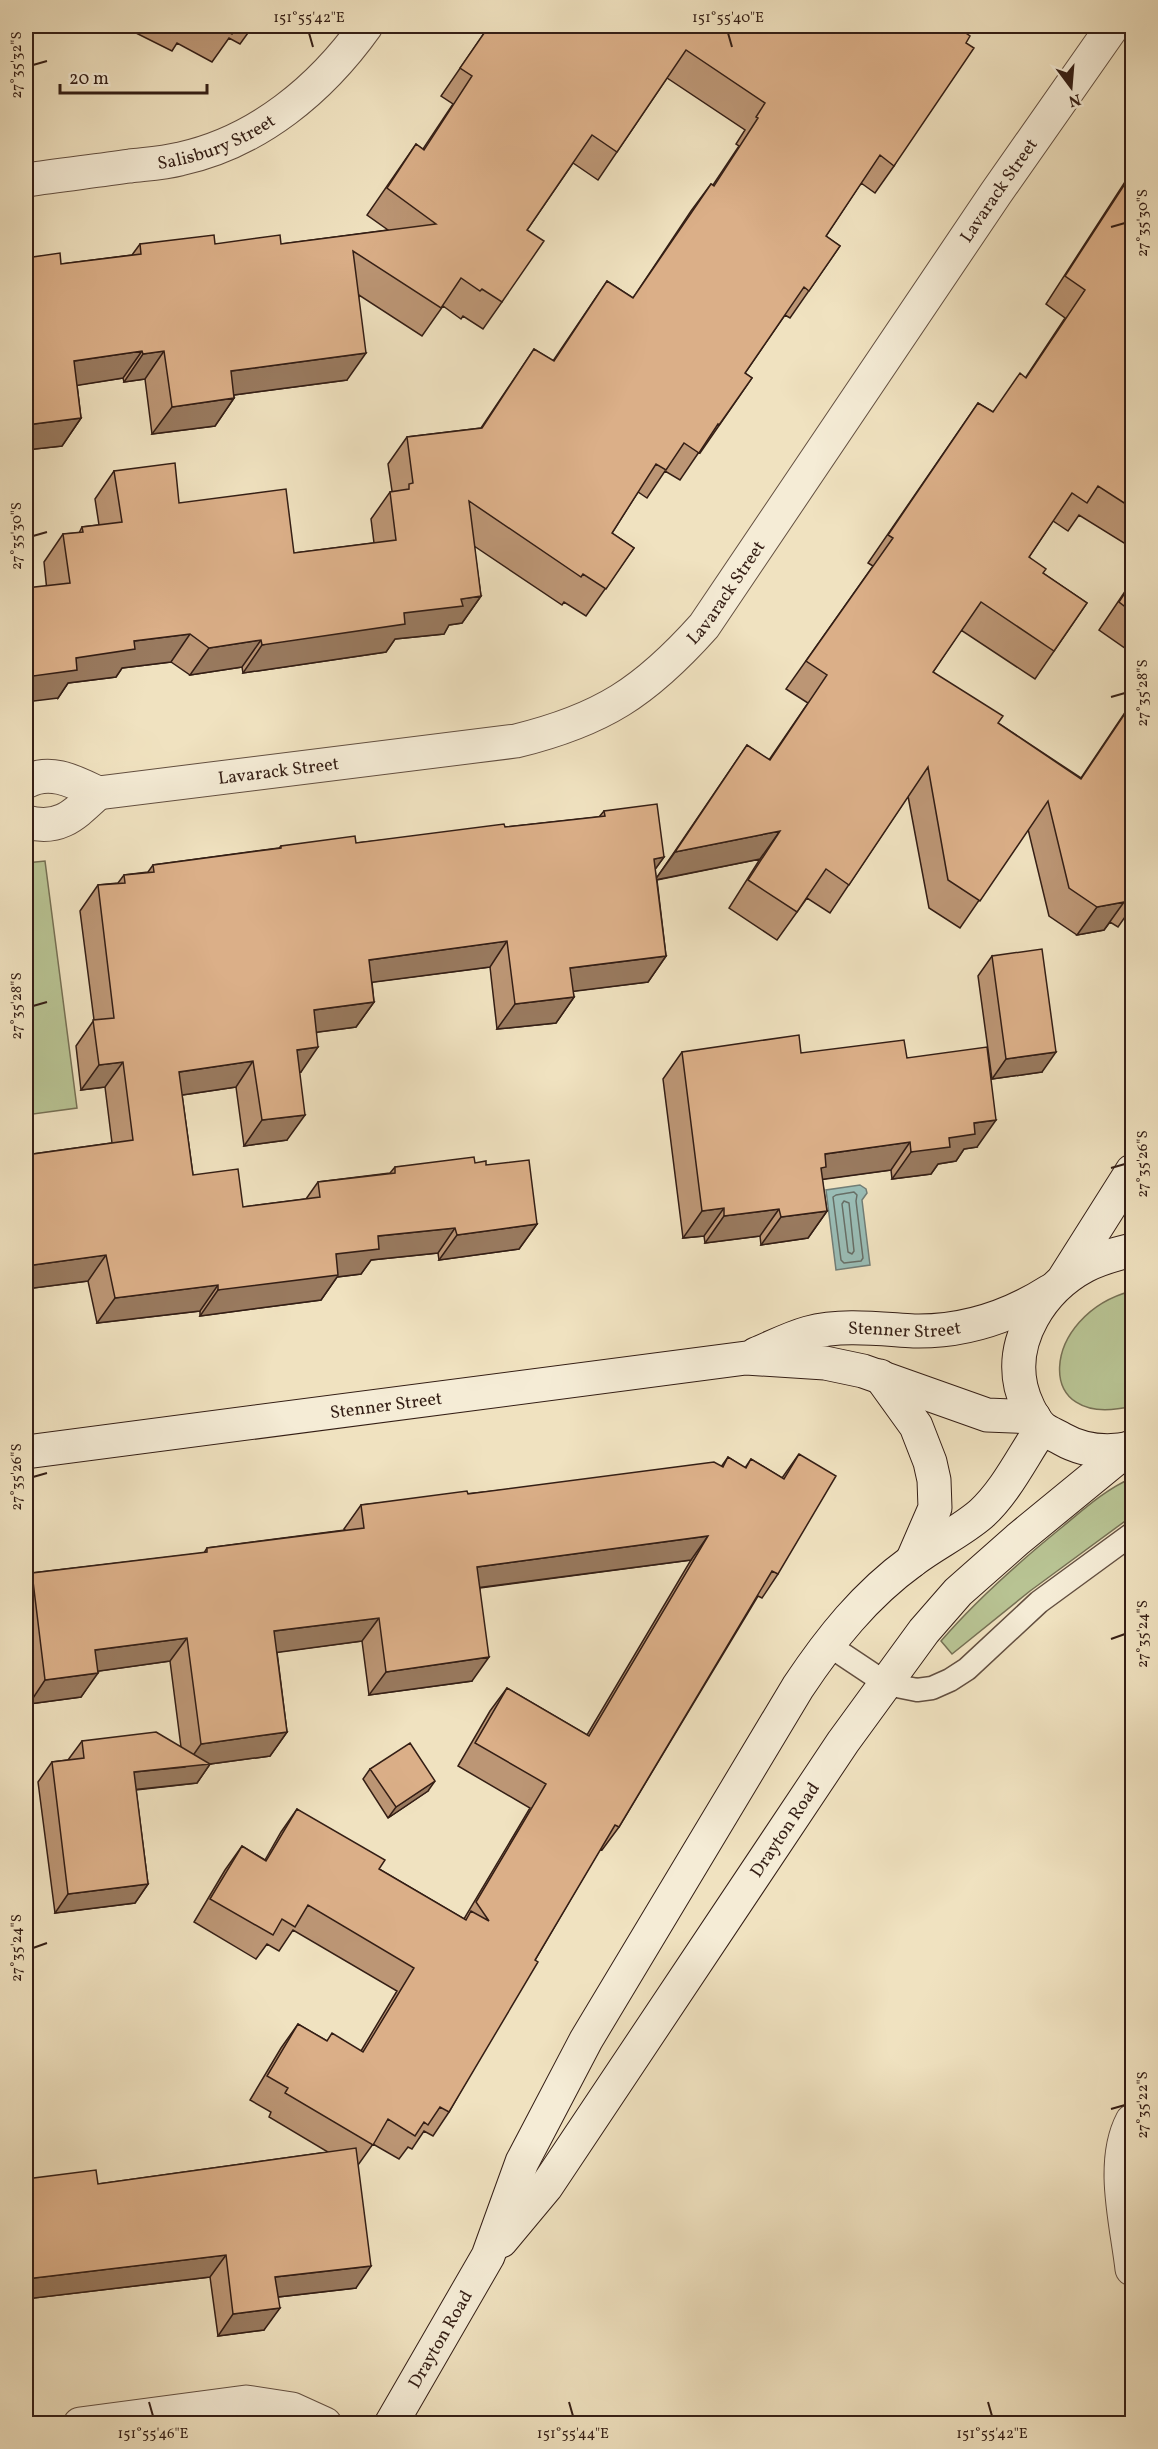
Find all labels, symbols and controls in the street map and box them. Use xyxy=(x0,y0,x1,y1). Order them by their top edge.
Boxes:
text: 151°55'42"E xyxy=(273,8,345,29)
text: 151°55'40"E xyxy=(692,8,764,29)
text: 27°35'32"S xyxy=(7,31,28,99)
scale bar xyxy=(60,57,207,95)
north arrow xyxy=(1041,57,1101,117)
text: 20 m xyxy=(69,67,109,92)
text: N xyxy=(1066,87,1083,112)
street label: Salisbury Street xyxy=(156,109,281,177)
street label: Lavarack Street xyxy=(955,134,1044,248)
text: 27°35'30"S xyxy=(1133,189,1154,257)
text: 27°35'30"S xyxy=(7,502,28,570)
street label: Lavarack Street xyxy=(682,536,772,651)
text: 27°35'28"S xyxy=(1133,659,1154,727)
street label: Lavarack Street xyxy=(217,752,341,792)
text: 27°35'28"S xyxy=(7,972,28,1040)
text: 27°35'26"S xyxy=(1133,1130,1154,1198)
street label: Stenner Street xyxy=(848,1316,963,1345)
street label: Stenner Street xyxy=(328,1387,444,1426)
text: 27°35'26"S xyxy=(7,1443,28,1511)
text: 27°35'24"S xyxy=(1133,1600,1154,1668)
street label: Drayton Road xyxy=(745,1778,827,1883)
text: 27°35'24"S xyxy=(7,1914,28,1982)
text: 27°35'22"S xyxy=(1133,2071,1154,2139)
street label: Drayton Road xyxy=(403,2286,480,2394)
text: 151°55'46"E xyxy=(117,2424,189,2445)
text: 151°55'44"E xyxy=(537,2424,609,2445)
text: 151°55'42"E xyxy=(956,2424,1028,2445)

